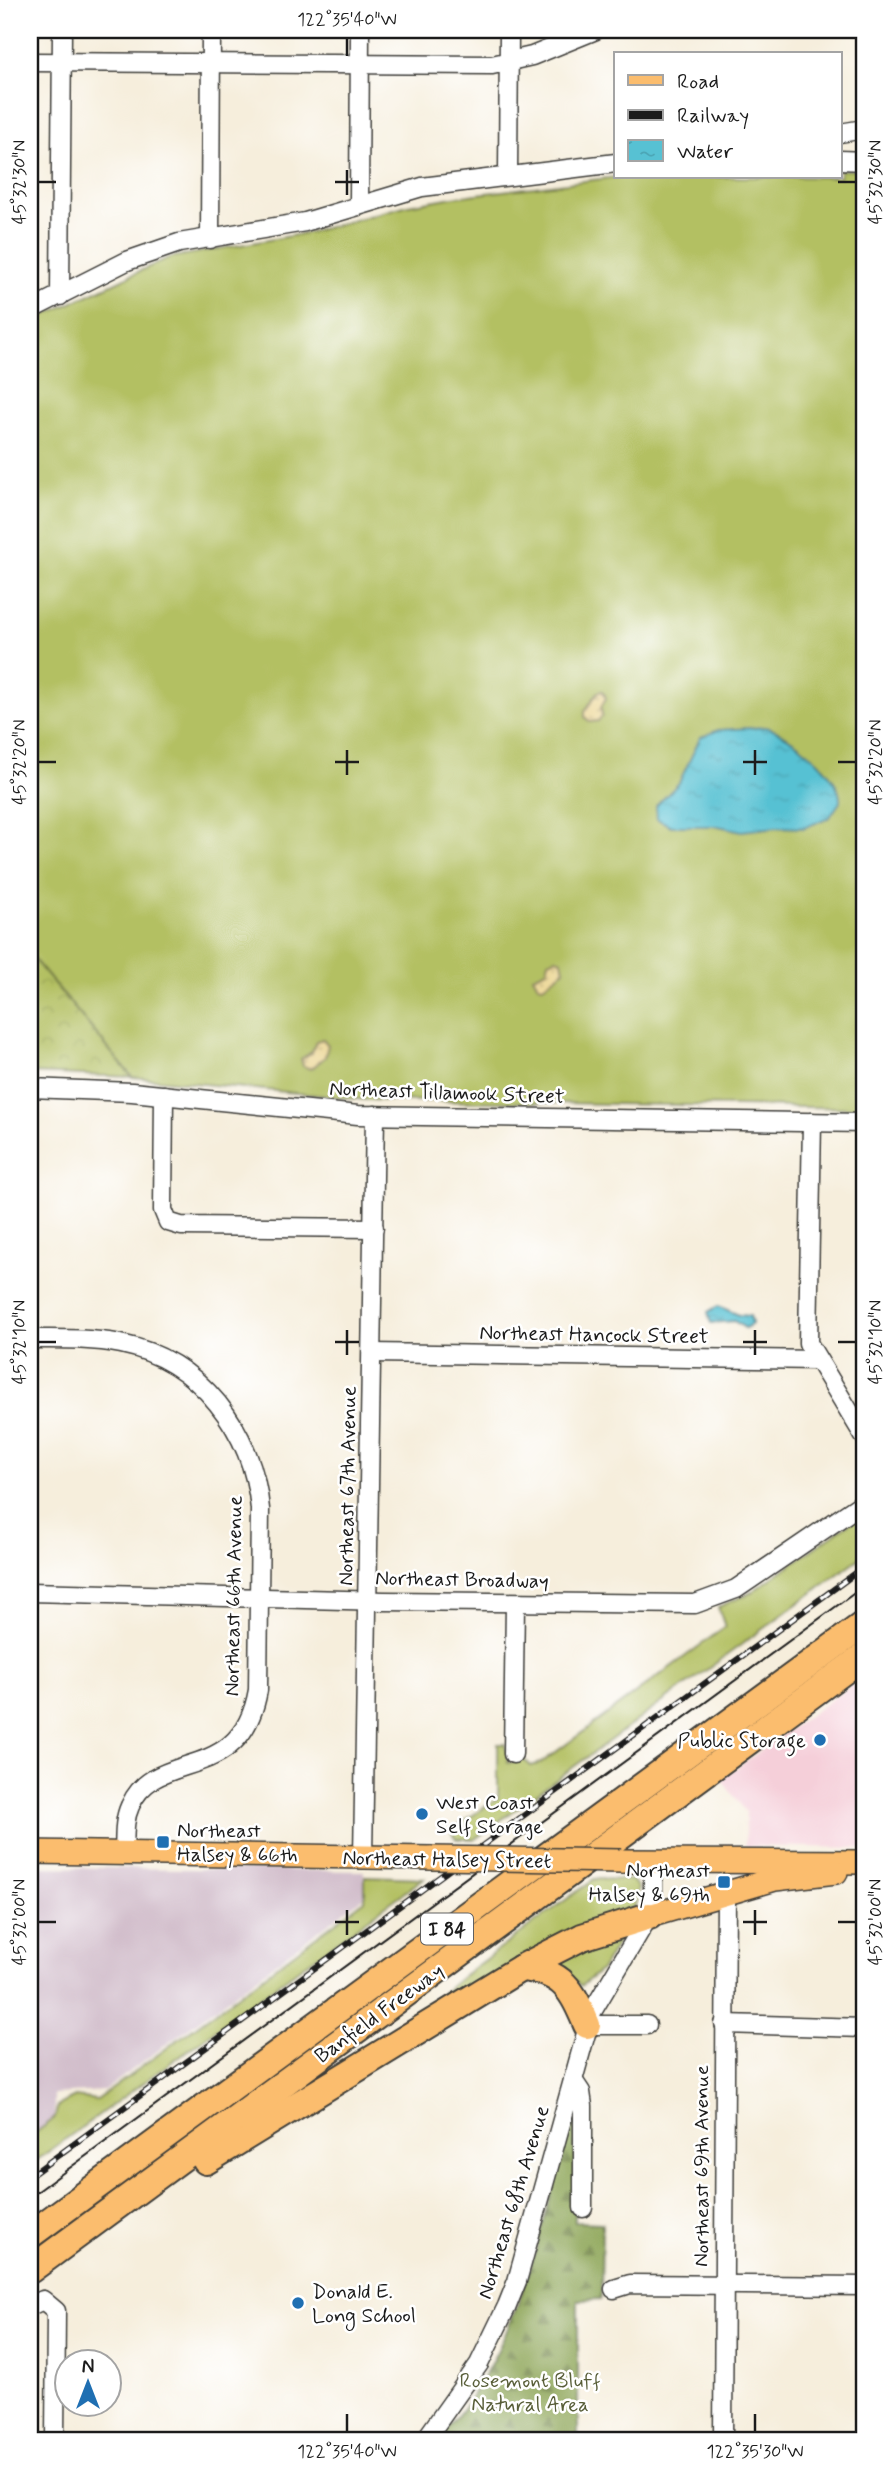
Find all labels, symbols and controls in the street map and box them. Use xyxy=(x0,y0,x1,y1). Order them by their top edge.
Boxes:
text: 122°35'40"W xyxy=(297,8,397,32)
legend xyxy=(614,52,842,178)
text: Road xyxy=(677,68,719,96)
text: Railway xyxy=(677,102,749,130)
text: Water xyxy=(677,138,733,166)
text: 45°32'30"N xyxy=(8,140,32,224)
text: 45°32'30"N xyxy=(864,140,888,224)
text: 45°32'20"N xyxy=(8,719,32,805)
text: 45°32'20"N xyxy=(864,719,888,805)
street label: Northeast Tillamook Street xyxy=(329,1075,565,1111)
text: 45°32'10"N xyxy=(8,1300,32,1384)
text: 45°32'10"N xyxy=(864,1300,888,1384)
street label: Northeast Hancock Street xyxy=(479,1319,709,1351)
street label: Northeast 67th Avenue xyxy=(332,1386,364,1586)
street label: Northeast 66th Avenue xyxy=(218,1495,250,1697)
street label: Northeast Broadway xyxy=(375,1564,549,1596)
place label: Public Storage xyxy=(678,1727,806,1757)
marker: Public Storage xyxy=(812,1732,828,1748)
place label: West Coast Self Storage xyxy=(436,1789,543,1841)
marker: West Coast Self Storage xyxy=(414,1806,430,1822)
place label: Northeast Halsey & 66th xyxy=(177,1817,298,1869)
marker: Northeast Halsey & 66th xyxy=(155,1834,171,1850)
street label: Northeast Halsey Street xyxy=(342,1844,552,1876)
place label: Northeast Halsey & 69th xyxy=(588,1857,710,1909)
marker: Northeast Halsey & 69th xyxy=(716,1874,732,1890)
text: 45°32'00"N xyxy=(8,1879,32,1965)
text: 45°32'00"N xyxy=(864,1879,888,1965)
road number: I 84 xyxy=(421,1913,473,1944)
street label: Banfield Freeway xyxy=(309,1957,450,2070)
street label: Northeast 69th Avenue xyxy=(688,2065,716,2267)
street label: Northeast 68th Avenue xyxy=(471,2102,557,2302)
place label: Donald E. Long School xyxy=(312,2278,416,2331)
marker: Donald E. Long School xyxy=(290,2295,306,2311)
north arrow xyxy=(52,2348,122,2418)
text: N xyxy=(82,2355,94,2380)
park label: Rosemont Bluff Natural Area xyxy=(459,2367,601,2419)
text: 122°35'40"W xyxy=(297,2440,397,2464)
text: 122°35'30"W xyxy=(706,2440,804,2464)

